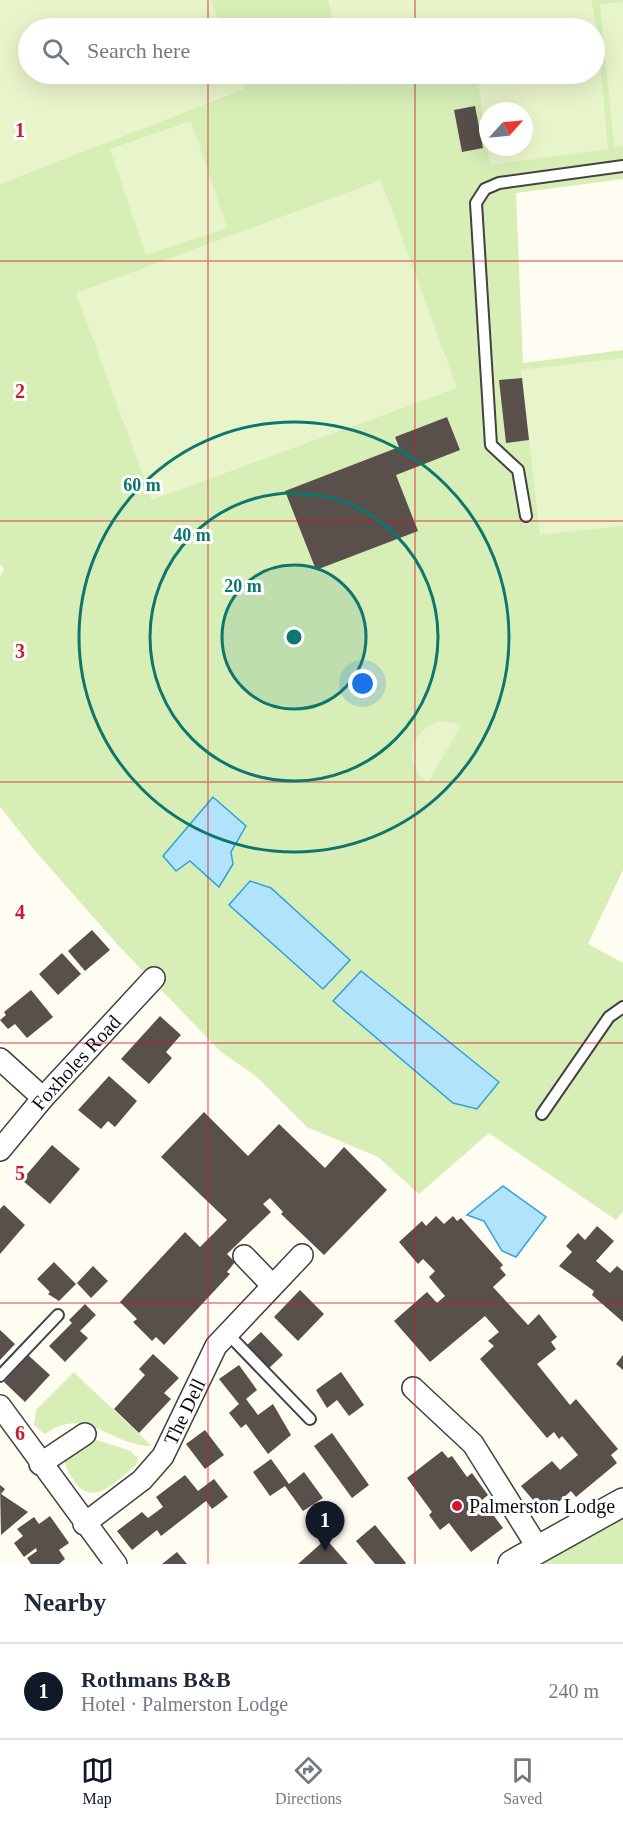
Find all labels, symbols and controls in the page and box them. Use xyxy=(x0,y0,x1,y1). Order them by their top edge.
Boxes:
search box xyxy=(18,18,605,84)
icon: search xyxy=(39,35,72,68)
text: Search here xyxy=(87,38,190,63)
north arrow xyxy=(479,102,533,156)
text: 1 xyxy=(15,119,25,141)
text: 2 xyxy=(15,380,25,402)
text: 60 m xyxy=(123,475,161,495)
text: 40 m xyxy=(173,525,211,545)
text: 20 m xyxy=(224,576,262,596)
centre of rings xyxy=(284,627,304,647)
text: 3 xyxy=(15,640,25,662)
your location xyxy=(348,669,377,698)
text: 4 xyxy=(15,901,25,923)
street label: Foxholes Road xyxy=(27,1011,125,1114)
text: 5 xyxy=(15,1162,25,1184)
street label: The Dell xyxy=(159,1375,210,1448)
text: 6 xyxy=(15,1422,25,1444)
place label: Palmerston Lodge xyxy=(469,1495,615,1518)
marker: Palmerston Lodge xyxy=(450,1499,464,1513)
pin: 1 xyxy=(306,1502,344,1551)
text: Nearby xyxy=(24,1588,106,1617)
text: Rothmans B&B xyxy=(81,1667,231,1692)
text: 1 xyxy=(39,1680,49,1702)
text: 240 m xyxy=(548,1680,599,1702)
text: Hotel · Palmerston Lodge xyxy=(81,1693,288,1715)
tab: Map xyxy=(81,1754,114,1808)
tab: Directions xyxy=(275,1754,342,1808)
tab: Saved xyxy=(503,1754,542,1808)

